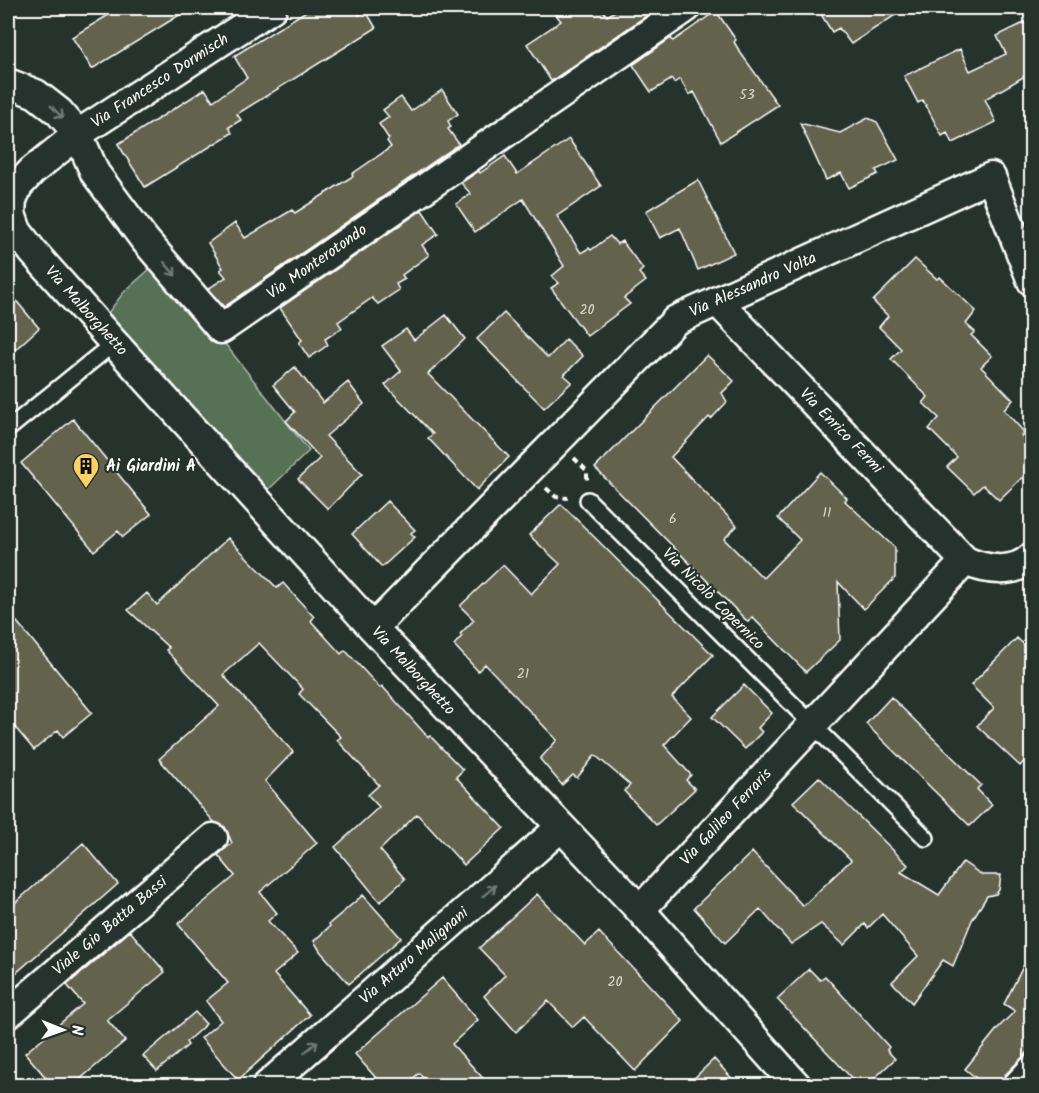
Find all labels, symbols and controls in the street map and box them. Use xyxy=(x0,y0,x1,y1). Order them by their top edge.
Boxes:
street label: Via Francesco Dormisch xyxy=(86,27,234,135)
house number: 53 xyxy=(739,84,755,106)
one-way arrow xyxy=(50,105,65,119)
street label: Via Monterotondo xyxy=(262,218,372,306)
street label: Via Alessandro Volta xyxy=(685,246,821,324)
street label: Via Malborghetto xyxy=(38,260,134,362)
one-way arrow xyxy=(163,261,177,276)
house number: 20 xyxy=(579,299,595,321)
street label: Via Enrico Fermi xyxy=(793,382,890,481)
building icon: Ai Giardini A xyxy=(71,451,101,489)
place label: Ai Giardini A xyxy=(106,454,196,479)
house number: 11 xyxy=(823,502,831,524)
house number: 6 xyxy=(669,508,677,530)
street label: Via Nicolò Copernico xyxy=(656,542,770,656)
street label: Via Malborghetto xyxy=(365,621,461,721)
house number: 21 xyxy=(517,663,529,685)
street label: Via Galileo Ferraris xyxy=(674,762,778,871)
street label: Viale Gio Batta Bassi xyxy=(47,869,174,982)
one-way arrow xyxy=(481,884,496,898)
street label: Via Arturo Malignani xyxy=(354,901,475,1011)
house number: 20 xyxy=(607,971,623,993)
north arrow xyxy=(33,1000,93,1060)
text: N xyxy=(64,1025,89,1036)
one-way arrow xyxy=(303,1040,318,1054)

